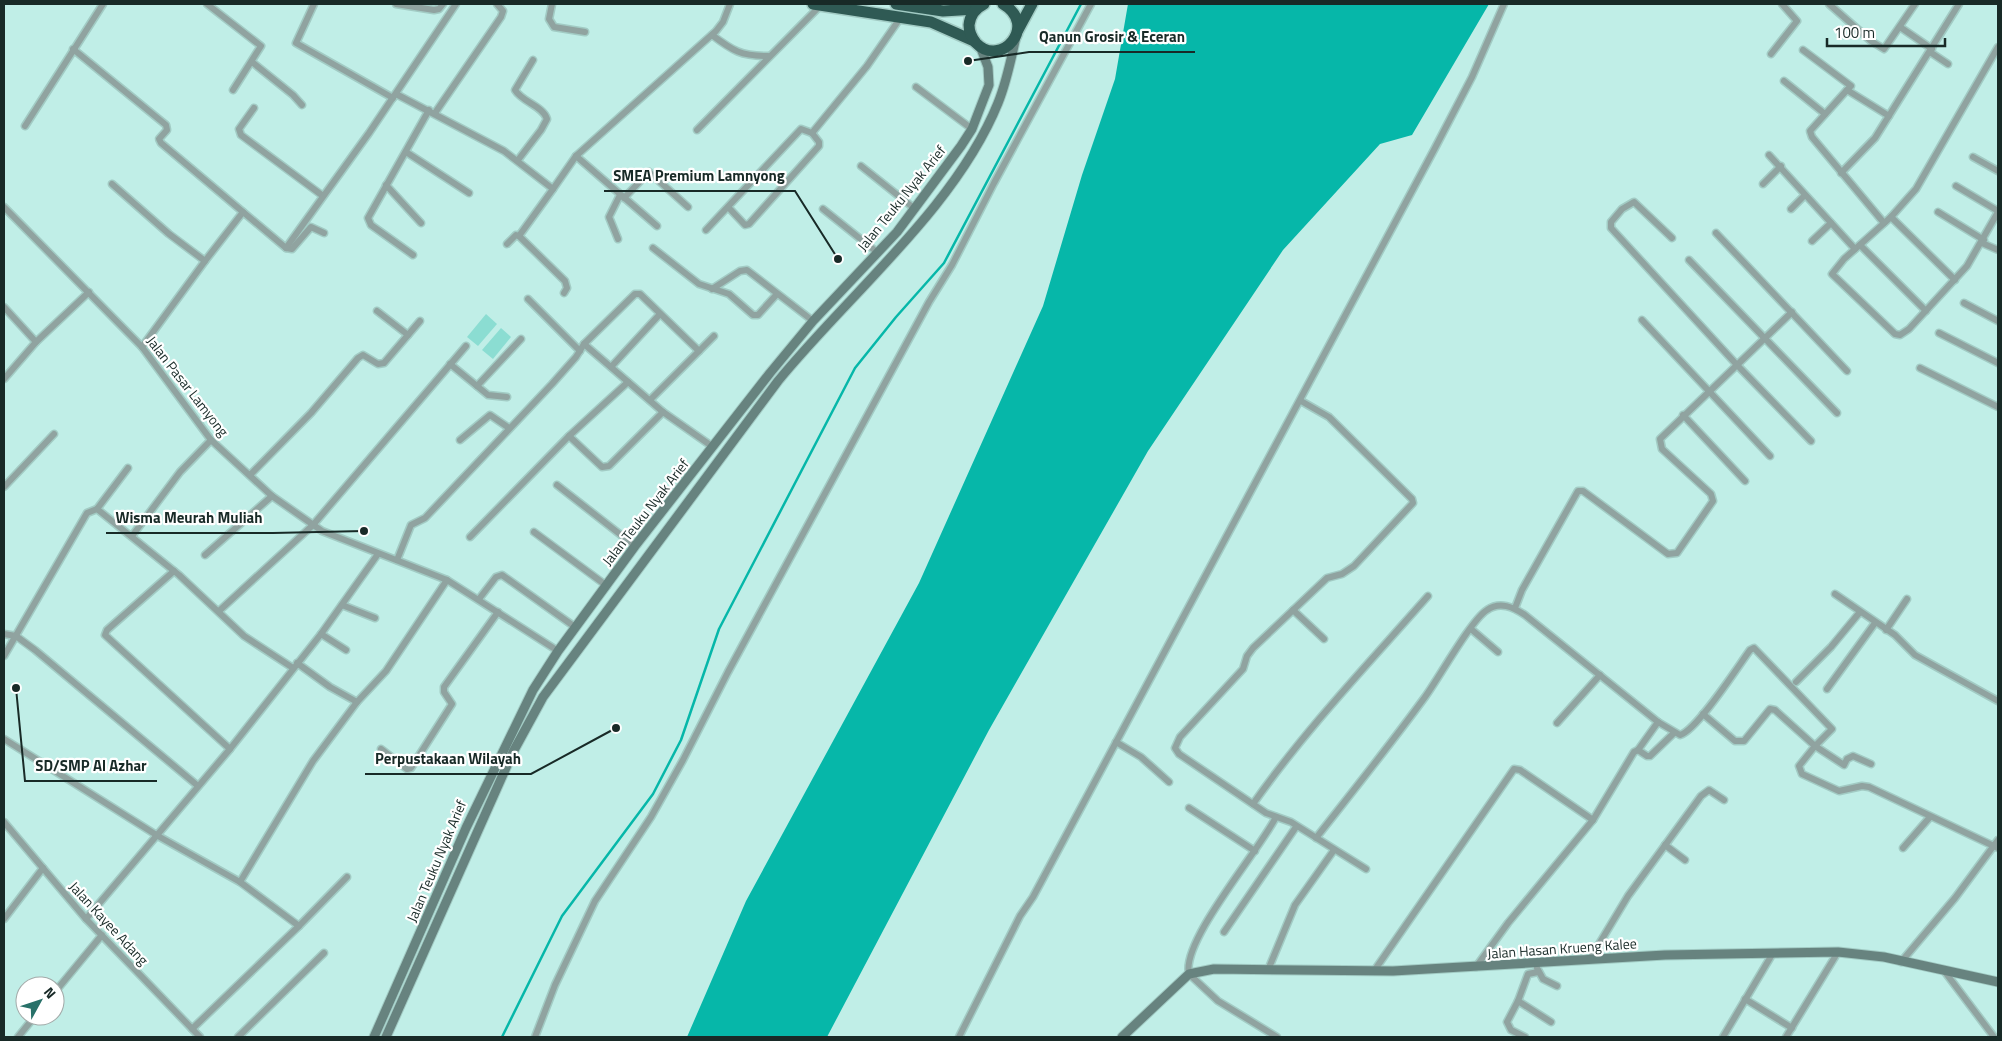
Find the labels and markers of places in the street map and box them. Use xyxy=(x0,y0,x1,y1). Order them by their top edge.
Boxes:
callout: Qanun Grosir & Eceran xyxy=(1029,22,1195,52)
callout: SMEA Premium Lamnyong xyxy=(604,161,795,191)
callout: Wisma Meurah Muliah xyxy=(106,503,273,533)
callout: Perpustakaan Wilayah xyxy=(365,744,531,774)
callout: SD/SMP Al Azhar xyxy=(25,751,157,781)

